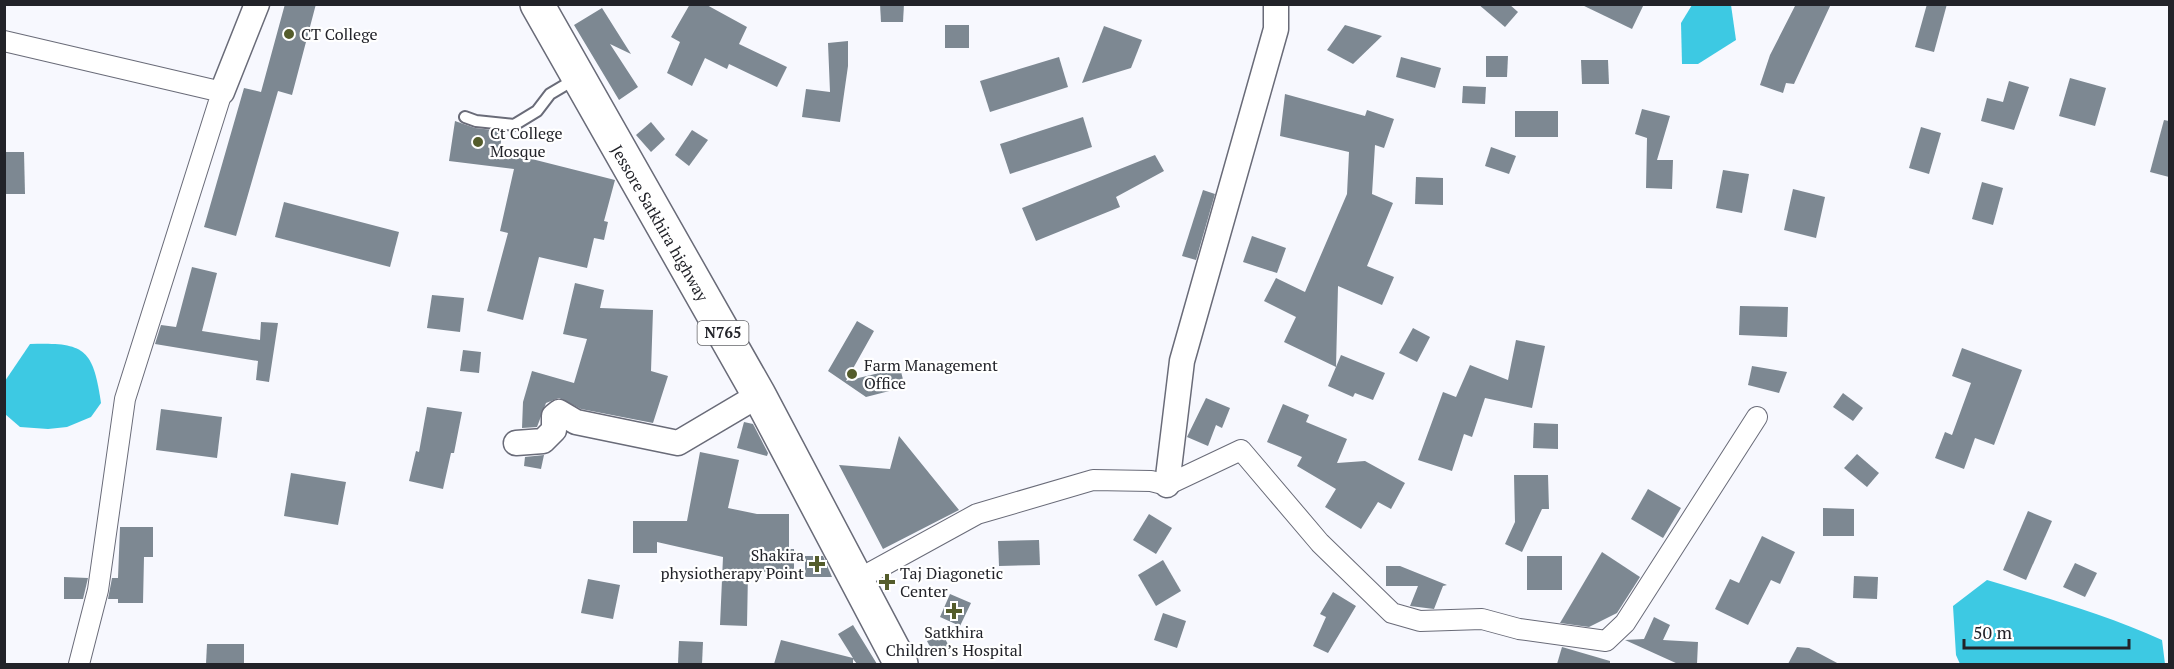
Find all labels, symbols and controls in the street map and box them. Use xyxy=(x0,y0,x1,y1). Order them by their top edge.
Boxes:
place label: CT College xyxy=(301,23,378,45)
marker: CT College xyxy=(282,27,296,41)
place label: Ct College Mosque xyxy=(490,122,563,162)
marker: Ct College Mosque xyxy=(471,135,485,149)
street label: Jessore Satkhira highway xyxy=(606,141,714,306)
road number: N765 xyxy=(698,321,748,345)
place label: Farm Management Office xyxy=(864,354,998,394)
marker: Farm Management Office xyxy=(845,367,859,381)
place label: Shakira physiotherapy Point xyxy=(661,544,804,584)
marker: Shakira physiotherapy Point xyxy=(808,555,826,573)
place label: Taj Diagonetic Center xyxy=(900,562,1003,602)
marker: Taj Diagonetic Center xyxy=(878,573,896,591)
marker: Satkhira Children’s Hospital xyxy=(945,602,963,620)
scale bar xyxy=(1964,612,2129,650)
text: 50 m xyxy=(1973,620,2013,644)
place label: Satkhira Children’s Hospital xyxy=(885,621,1023,661)

